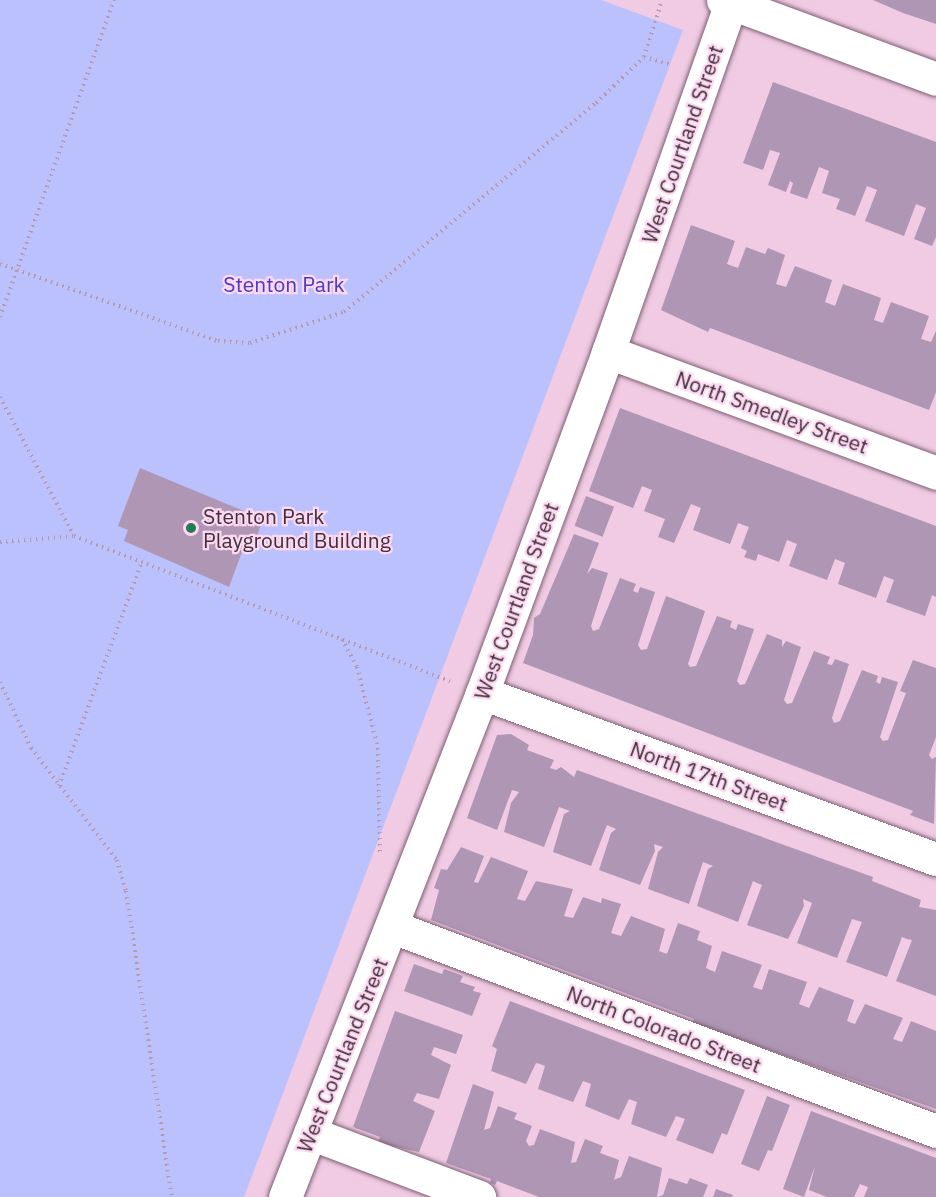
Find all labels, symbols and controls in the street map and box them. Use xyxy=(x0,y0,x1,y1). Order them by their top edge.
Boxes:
street label: West Courtland Street xyxy=(636,42,728,246)
park label: Stenton Park xyxy=(223,271,345,297)
street label: North Smedley Street xyxy=(672,365,872,459)
street label: West Courtland Street xyxy=(469,499,563,703)
place label: Stenton Park Playground Building xyxy=(203,503,391,553)
marker: Stenton Park Playground Building xyxy=(184,521,198,535)
street label: North 17th Street xyxy=(627,736,791,816)
street label: West Courtland Street xyxy=(291,954,393,1156)
street label: North Colorado Street xyxy=(563,980,765,1078)

